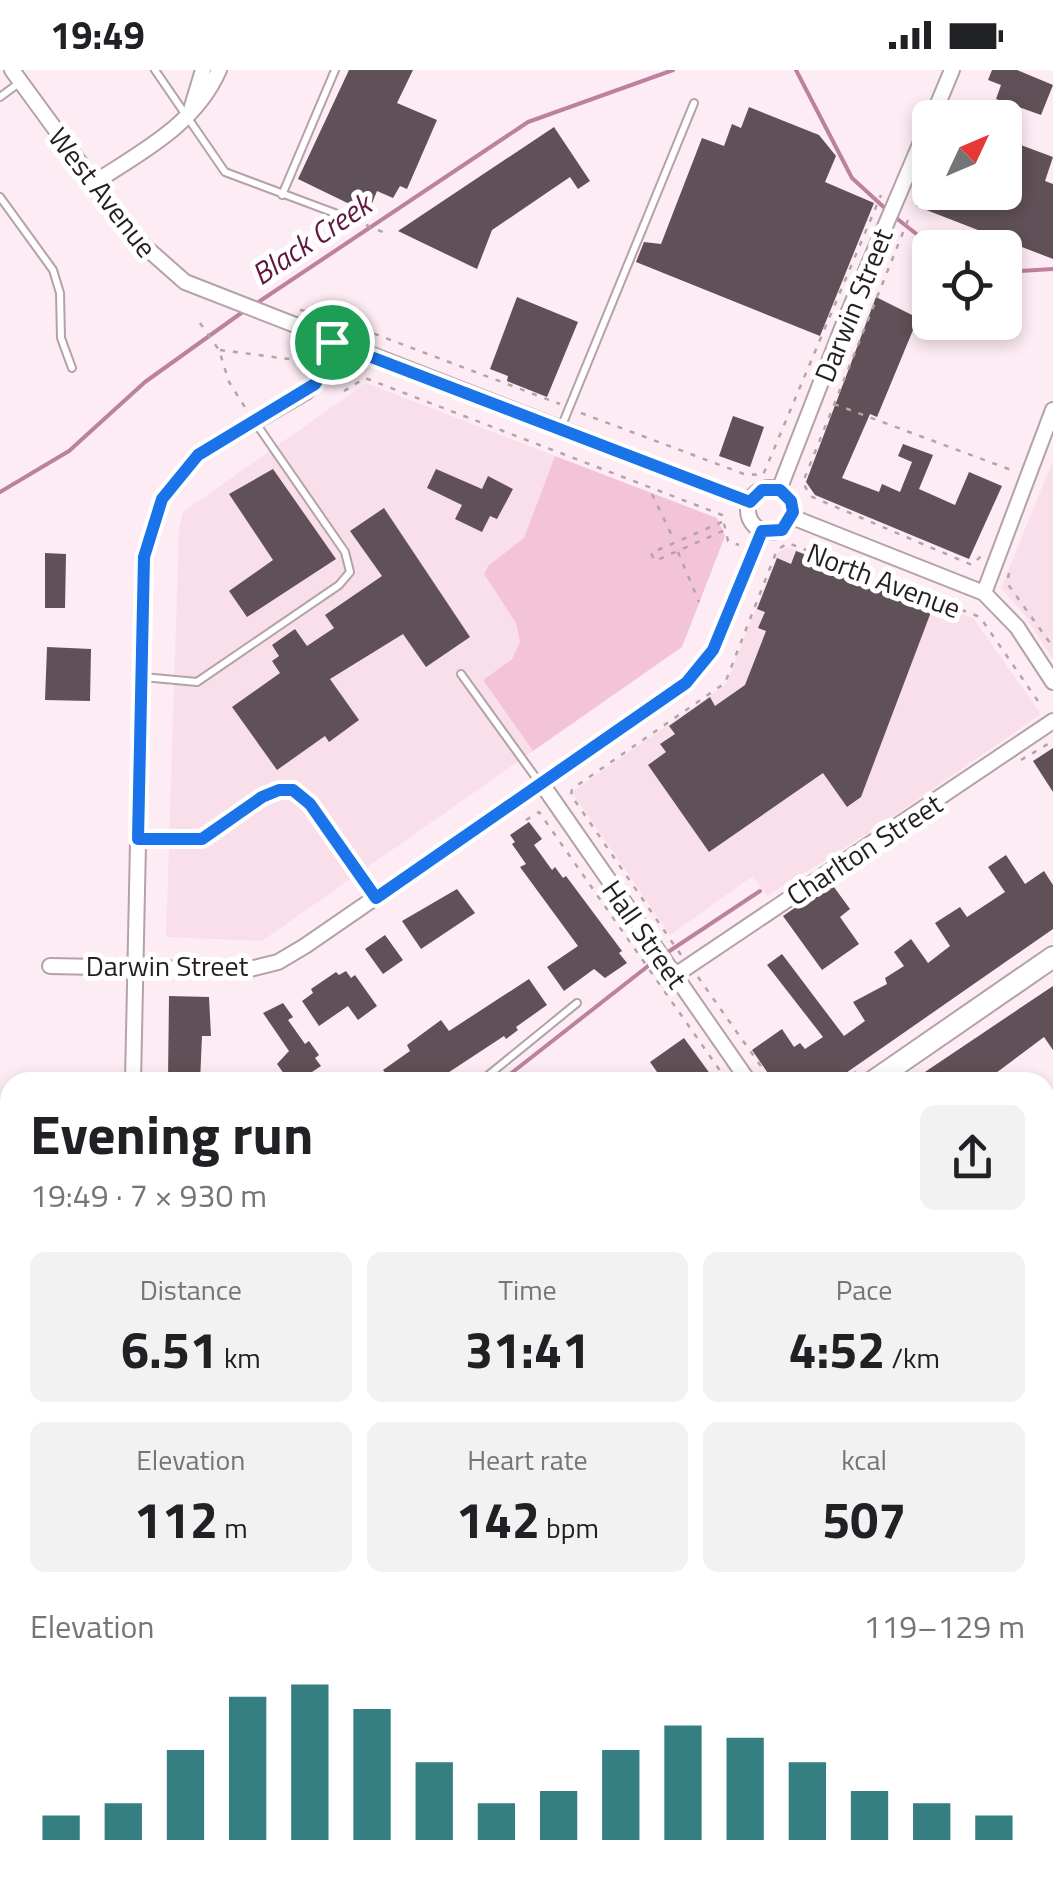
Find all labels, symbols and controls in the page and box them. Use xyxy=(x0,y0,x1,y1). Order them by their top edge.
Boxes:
text: 19:49 xyxy=(50,6,145,64)
north arrow xyxy=(912,100,1022,210)
map controls xyxy=(912,100,1022,340)
street label: West Avenue xyxy=(38,118,168,266)
water label: Black Creek xyxy=(242,180,383,296)
street label: Darwin Street xyxy=(803,221,903,388)
button: locate xyxy=(912,230,1022,340)
pin xyxy=(290,300,375,385)
icon: arrive xyxy=(305,315,360,370)
street label: North Avenue xyxy=(801,531,967,629)
street label: Charlton Street xyxy=(777,782,951,916)
street label: Hall Street xyxy=(592,871,698,997)
street label: Darwin Street xyxy=(86,944,248,987)
text: Evening run xyxy=(30,1092,313,1175)
button: share xyxy=(920,1105,1025,1210)
text: 19:49 · 7 × 930 m xyxy=(30,1171,267,1219)
text: Distance xyxy=(140,1268,242,1311)
text: Time xyxy=(498,1268,557,1311)
text: Pace xyxy=(836,1268,893,1311)
text: 6.51 xyxy=(121,1311,218,1387)
text: 31:41 xyxy=(465,1311,590,1387)
text: 4:52 xyxy=(788,1311,885,1387)
text: km xyxy=(218,1336,261,1379)
text: /km xyxy=(885,1336,940,1379)
text: Elevation xyxy=(136,1438,245,1481)
text: Heart rate xyxy=(467,1438,588,1481)
text: kcal xyxy=(841,1438,887,1481)
text: 112 xyxy=(134,1481,218,1557)
text: 142 xyxy=(456,1481,540,1557)
text: 507 xyxy=(822,1481,906,1557)
text: m xyxy=(218,1506,248,1549)
text: bpm xyxy=(540,1506,599,1549)
text: Elevation xyxy=(30,1602,154,1650)
text: 119–129 m xyxy=(863,1602,1025,1650)

